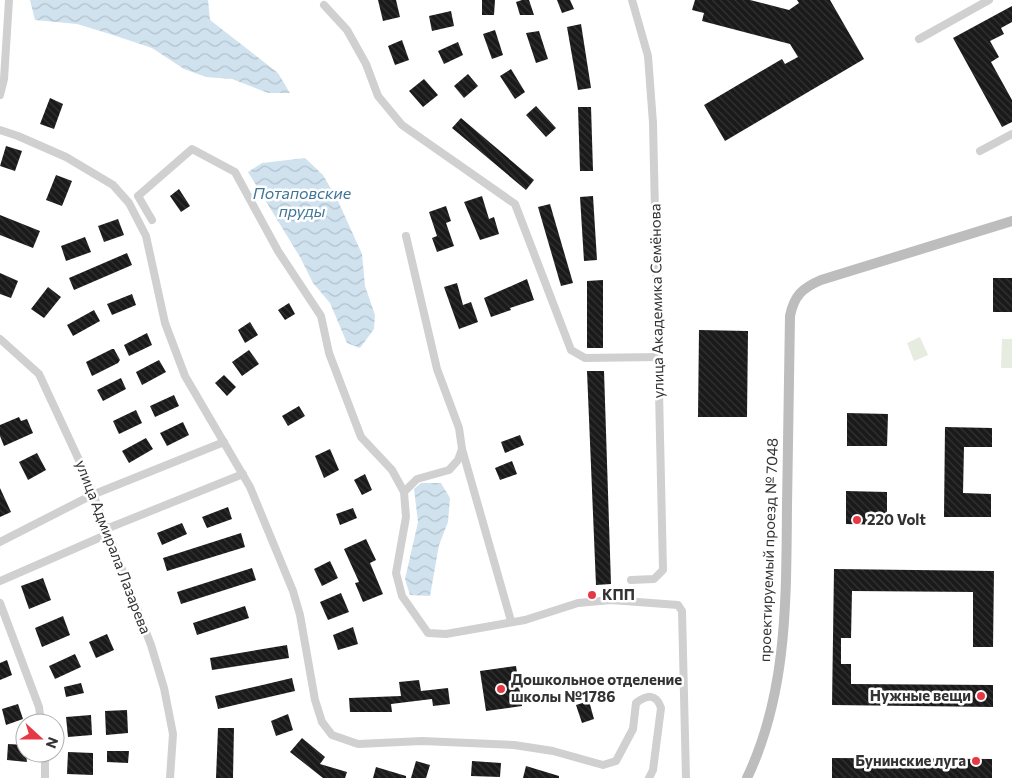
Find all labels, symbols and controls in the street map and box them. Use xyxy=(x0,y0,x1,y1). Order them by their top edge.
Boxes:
water label: Потаповские пруды xyxy=(253,183,352,220)
street label: улица Академика Семёнова xyxy=(645,204,667,399)
street label: проектируемый проезд № 7048 xyxy=(755,438,781,662)
street label: улица Адмирала Лазарева xyxy=(72,457,155,636)
place label: 220 Volt xyxy=(867,510,926,528)
marker: 220 Volt xyxy=(851,514,863,526)
place label: КПП xyxy=(602,585,635,603)
marker: КПП xyxy=(586,589,598,601)
place label: Дошкольное отделение школы №1786 xyxy=(511,670,682,705)
marker: Дошкольное отделение школы №1786 xyxy=(495,683,507,695)
place label: Нужные вещи xyxy=(870,686,971,704)
marker: Нужные вещи xyxy=(975,690,987,702)
north arrow xyxy=(15,713,65,763)
text: N xyxy=(43,735,62,751)
place label: Бунинские луга xyxy=(855,751,966,769)
marker: Бунинские луга xyxy=(970,755,982,767)

